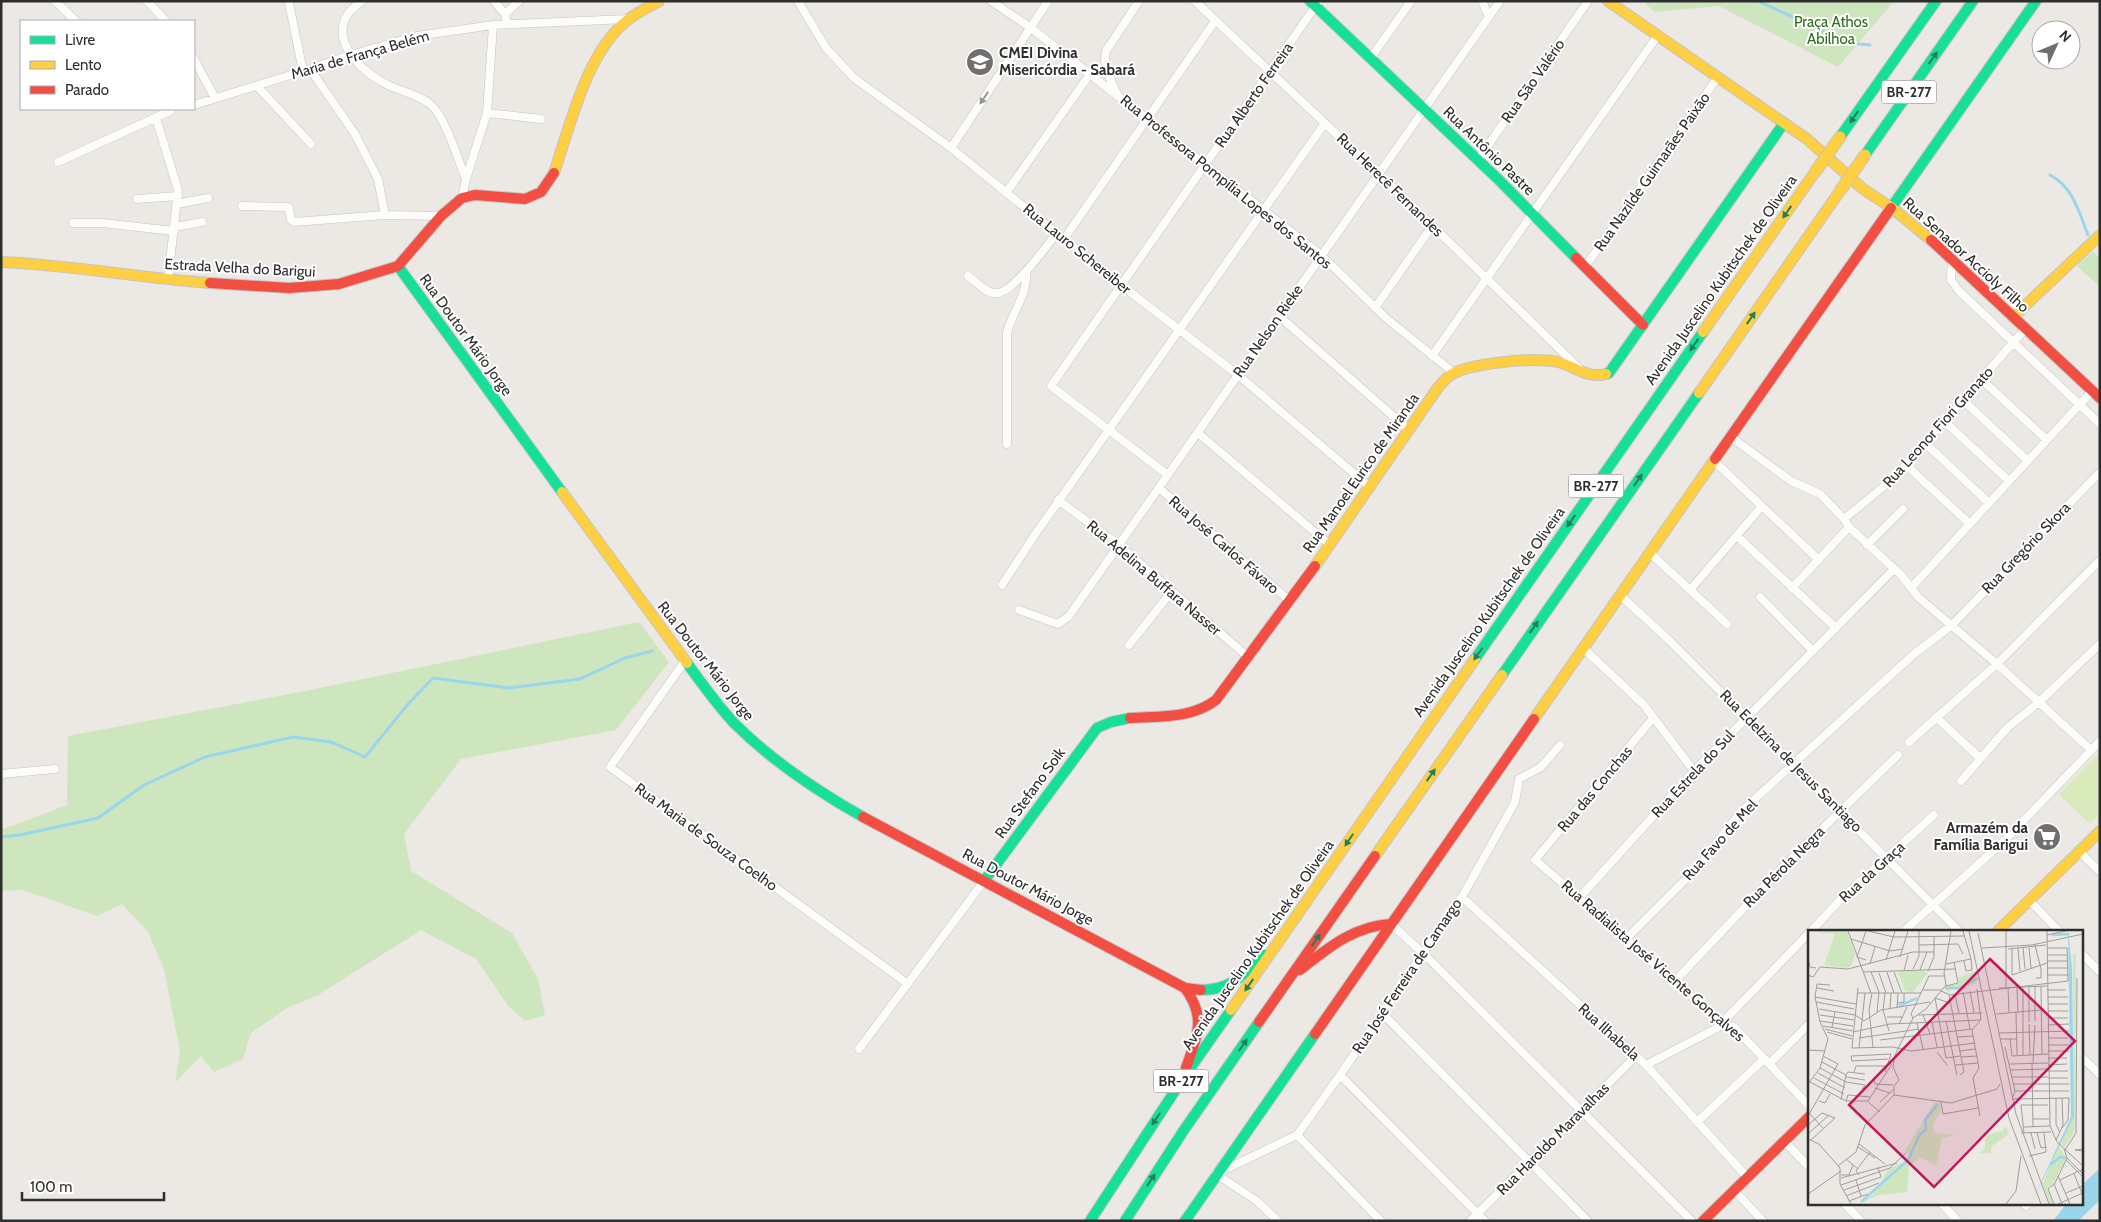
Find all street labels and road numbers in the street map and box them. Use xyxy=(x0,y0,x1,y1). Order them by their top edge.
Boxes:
street label: Maria de França Belém xyxy=(289,27,431,83)
street label: Rua São Valério xyxy=(1498,36,1568,126)
street label: Rua Alberto Ferreira xyxy=(1211,38,1297,151)
road number: BR-277 xyxy=(1882,80,1936,104)
street label: Rua Nazilde Guimarães Paixão xyxy=(1590,89,1714,255)
street label: Rua Professora Pompília Lopes dos Santos xyxy=(1117,91,1335,273)
street label: Rua Antônio Pastre xyxy=(1439,103,1539,199)
street label: Rua Herecê Fernandes xyxy=(1333,130,1447,240)
street label: Avenida Juscelino Kubitschek de Oliveira xyxy=(1641,171,1801,388)
street label: Rua Senador Accioly Filho xyxy=(1899,194,2033,316)
street label: Rua Lauro Schereiber xyxy=(1019,200,1135,298)
street label: Estrada Velha do Barigui xyxy=(164,255,316,281)
street label: Rua Doutor Mário Jorge xyxy=(416,271,516,400)
street label: Rua Nelson Rieke xyxy=(1229,281,1307,381)
street label: Rua Leonor Fiori Granato xyxy=(1879,363,1997,491)
street label: Rua Manoel Eurico de Miranda xyxy=(1299,389,1423,556)
road number: BR-277 xyxy=(1568,474,1624,498)
street label: Rua José Carlos Fávaro xyxy=(1165,492,1283,598)
street label: Rua Gregório Skora xyxy=(1978,498,2075,597)
street label: Avenida Juscelino Kubitschek de Oliveira xyxy=(1409,503,1569,720)
street label: Rua Adelina Buffara Nasser xyxy=(1083,517,1225,640)
street label: Rua Doutor Mário Jorge xyxy=(654,598,758,724)
street label: Rua Edelzina de Jesus Santiago xyxy=(1716,686,1866,836)
street label: Rua Estrela do Sul xyxy=(1648,726,1738,822)
street label: Rua das Conchas xyxy=(1554,742,1636,836)
street label: Rua Stefano Soik xyxy=(991,744,1069,842)
street label: Rua Maria de Souza Coelho xyxy=(631,779,781,895)
street label: Rua Favo de Mel xyxy=(1679,795,1761,884)
street label: Rua Pérola Negra xyxy=(1740,822,1829,911)
street label: Avenida Juscelino Kubitschek de Oliveira xyxy=(1178,836,1338,1053)
street label: Rua da Graça xyxy=(1835,837,1909,906)
street label: Rua Doutor Mário Jorge xyxy=(959,845,1097,929)
street label: Rua Radialista José Vicente Gonçalves xyxy=(1558,877,1748,1045)
street label: Rua José Ferreira de Camargo xyxy=(1348,895,1466,1057)
street label: Rua Ilhabela xyxy=(1575,1000,1644,1065)
road number: BR-277 xyxy=(1154,1070,1208,1092)
street label: Rua Haroldo Maravalhas xyxy=(1493,1079,1613,1199)

